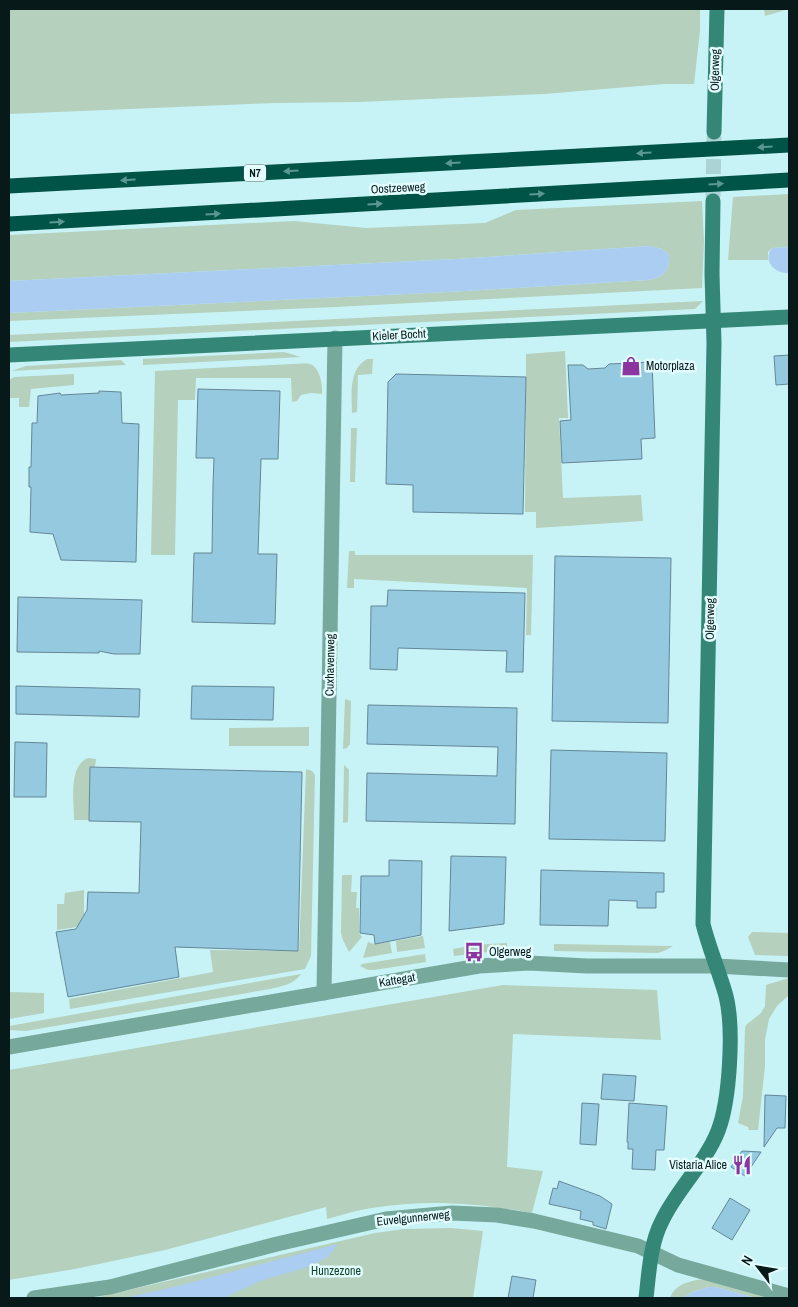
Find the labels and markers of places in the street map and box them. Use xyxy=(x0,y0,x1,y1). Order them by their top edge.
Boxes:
shop icon: Motorplaza xyxy=(620,355,642,377)
place label: Motorplaza xyxy=(646,358,695,374)
bus stop icon: Olgerweg xyxy=(463,941,485,963)
place label: Olgerweg xyxy=(489,944,532,960)
restaurant icon: Vistaria Alice xyxy=(731,1154,753,1176)
place label: Vistaria Alice xyxy=(669,1157,727,1173)

